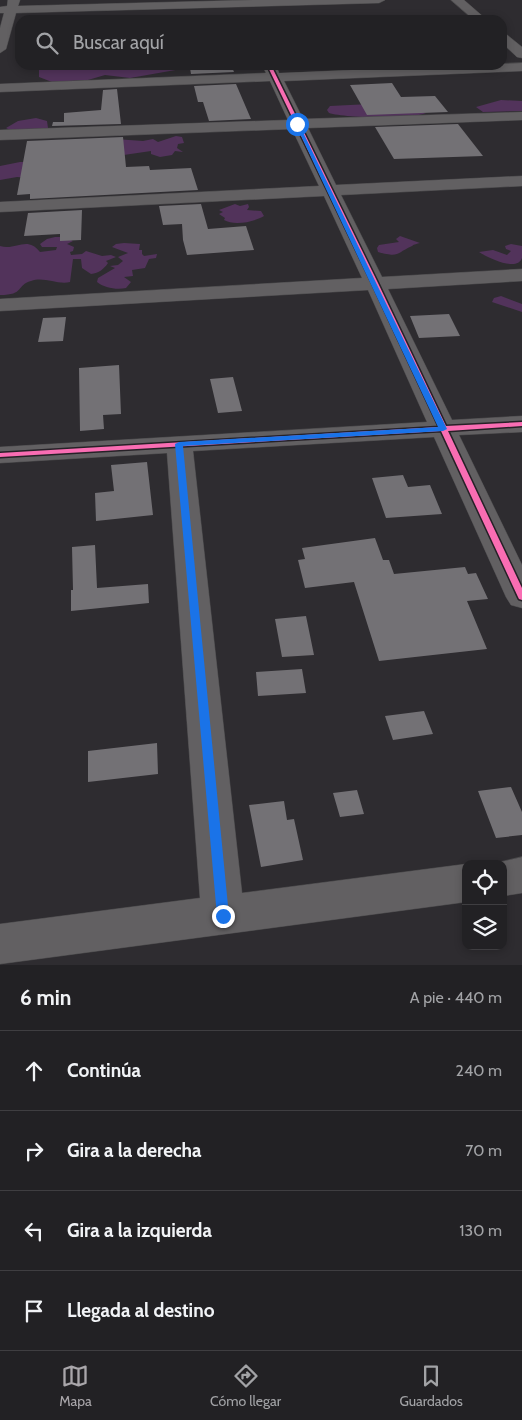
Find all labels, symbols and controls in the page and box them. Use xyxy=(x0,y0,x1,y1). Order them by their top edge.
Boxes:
search box xyxy=(15,15,507,70)
icon: search xyxy=(33,29,61,57)
text: Buscar aquí xyxy=(73,31,164,54)
route start xyxy=(286,113,309,136)
map controls xyxy=(462,860,507,950)
button: locate xyxy=(462,860,507,905)
route end xyxy=(212,905,235,928)
button: layers xyxy=(462,905,507,950)
text: 6 min xyxy=(20,985,71,1010)
text: A pie · 440 m xyxy=(410,988,502,1007)
icon: ahead xyxy=(20,1057,48,1085)
text: Continúa xyxy=(67,1059,141,1082)
text: 240 m xyxy=(456,1061,502,1080)
icon: right xyxy=(20,1137,48,1165)
text: Gira a la derecha xyxy=(67,1139,202,1162)
text: 70 m xyxy=(465,1141,502,1160)
icon: left xyxy=(20,1217,48,1245)
text: Gira a la izquierda xyxy=(67,1219,212,1242)
text: 130 m xyxy=(459,1221,502,1240)
icon: arrive xyxy=(20,1297,48,1325)
text: Llegada al destino xyxy=(67,1299,214,1322)
tab: Mapa xyxy=(59,1362,92,1410)
tab: Cómo llegar xyxy=(210,1362,281,1410)
tab: Guardados xyxy=(399,1362,463,1410)

